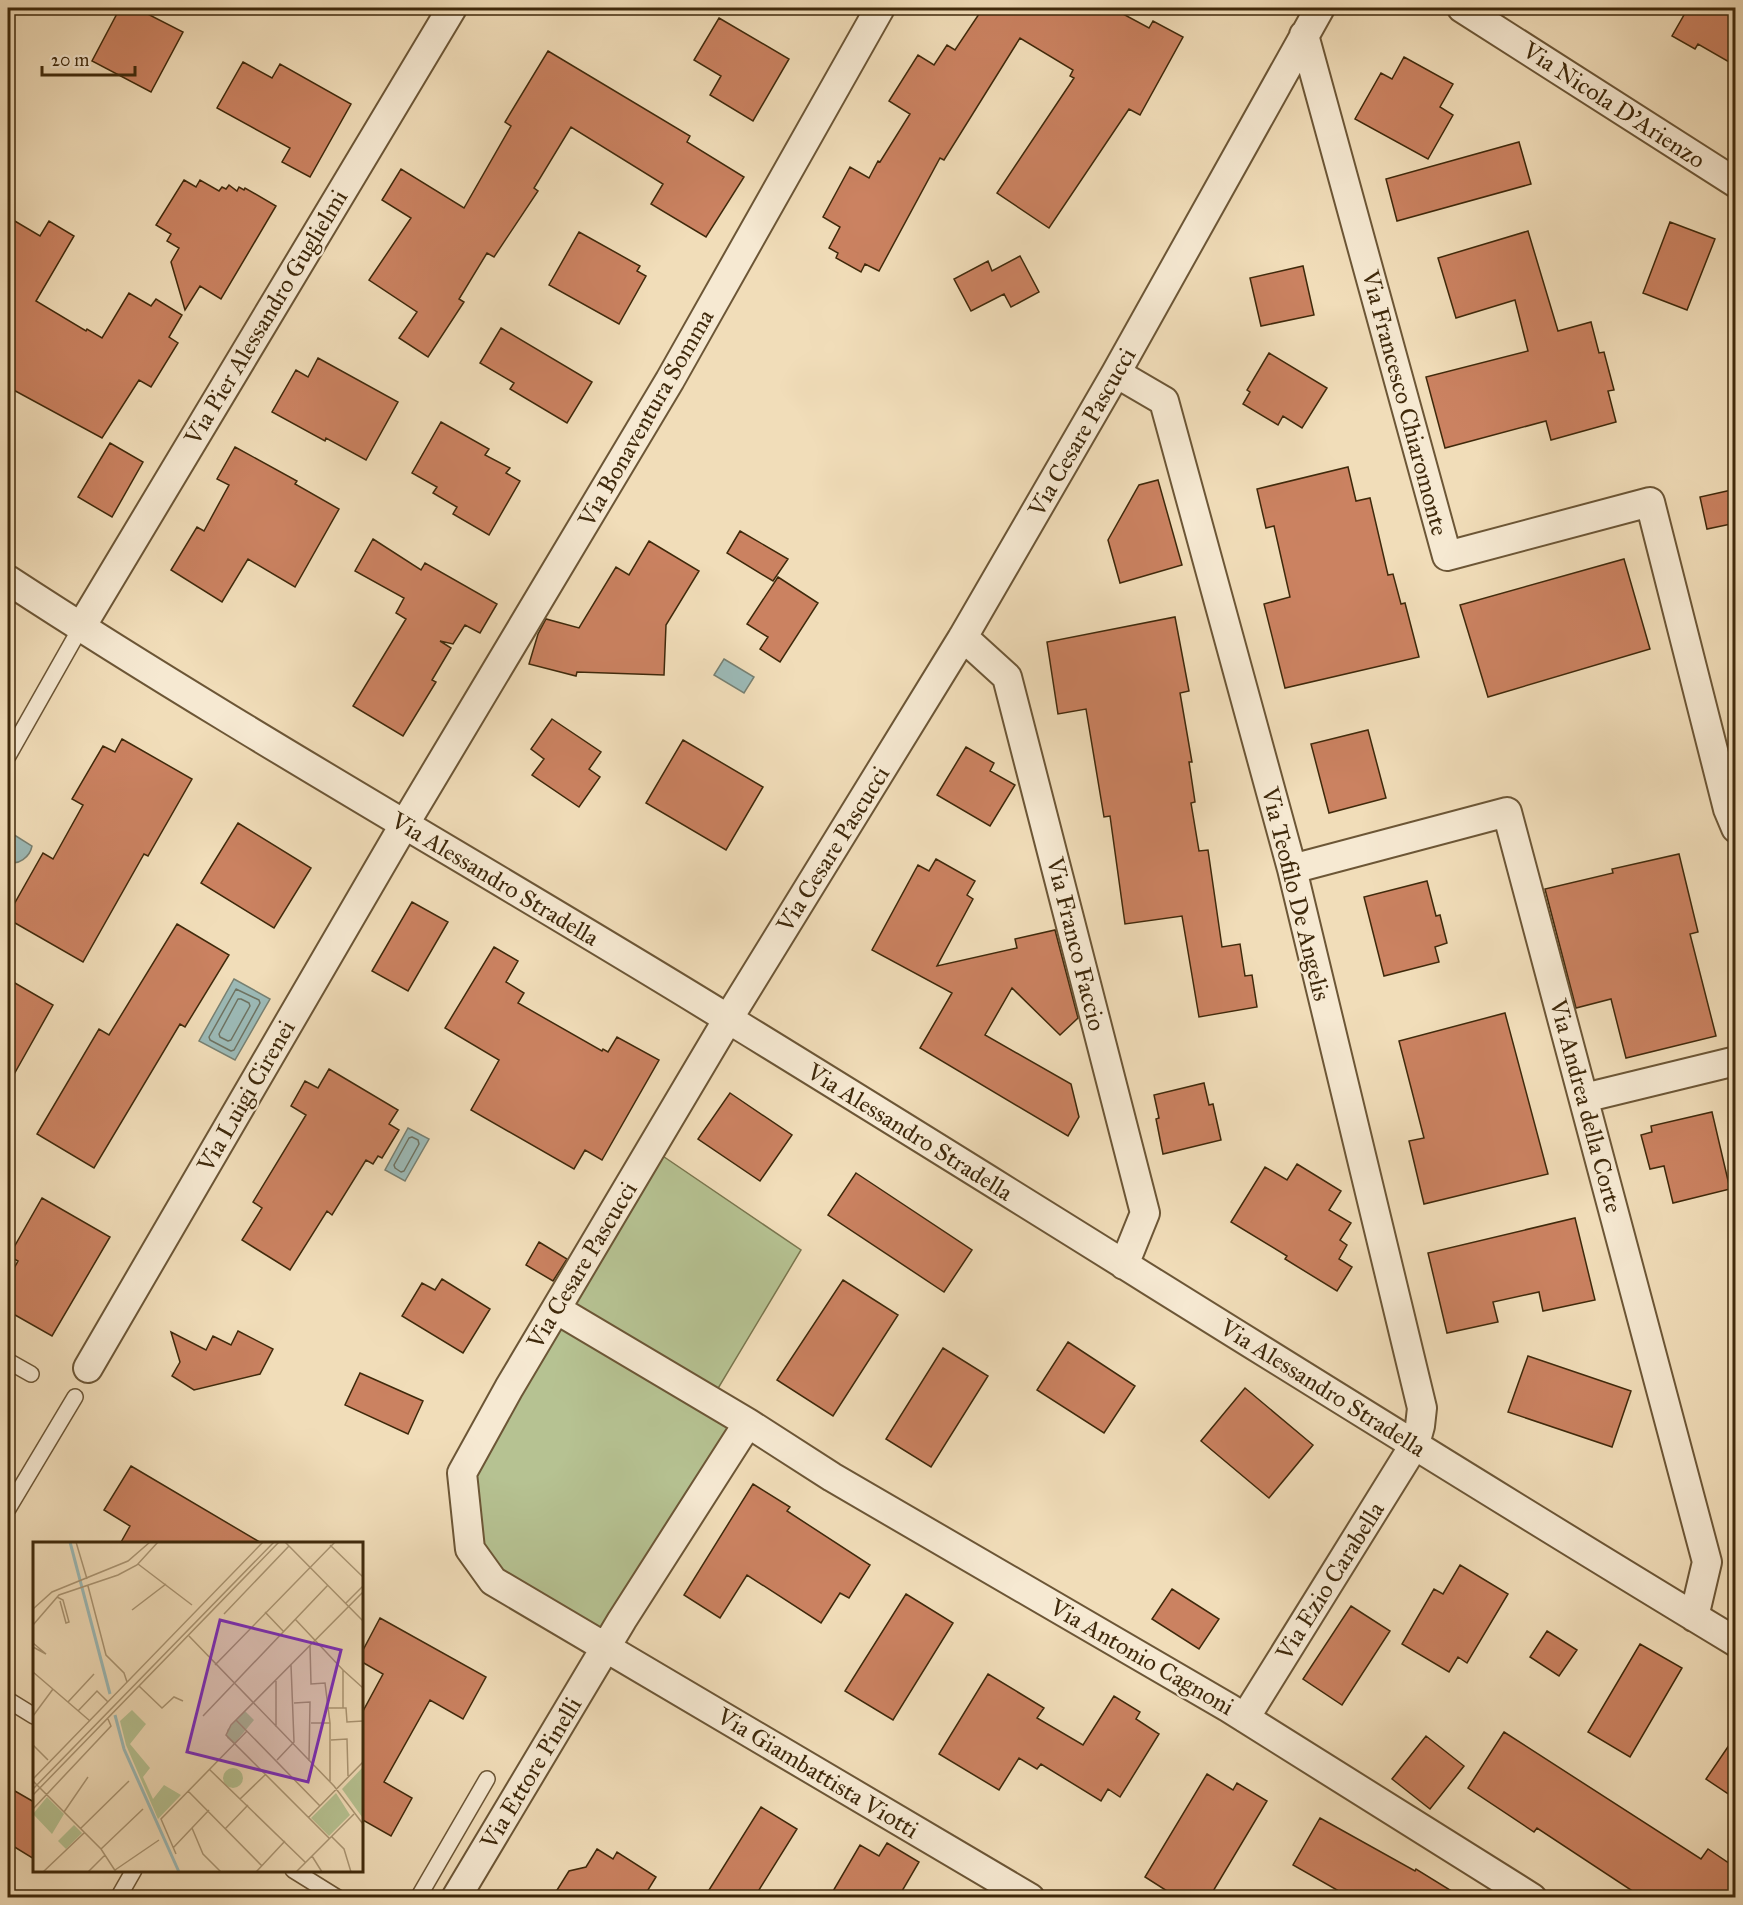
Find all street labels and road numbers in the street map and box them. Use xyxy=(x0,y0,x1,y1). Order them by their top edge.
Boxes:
street label: Via Nicola D'Arienzo xyxy=(1516,34,1711,175)
street label: Via Pier Alessandro Guglielmi xyxy=(177,184,354,451)
street label: Via Francesco Chiaromonte xyxy=(1355,266,1455,539)
street label: Via Bonaventura Somma xyxy=(571,303,721,533)
street label: Via Cesare Pascucci xyxy=(1021,342,1143,523)
street label: Via Cesare Pascucci xyxy=(769,760,896,938)
street label: Via Teofilo De Angelis xyxy=(1255,783,1337,1004)
street label: Via Alessandro Stradella xyxy=(385,805,605,953)
street label: Via Franco Faccio xyxy=(1040,853,1112,1034)
street label: Via Andrea della Corte xyxy=(1543,995,1629,1216)
street label: Via Luigi Cirenei xyxy=(190,1015,302,1178)
street label: Via Alessandro Stradella xyxy=(801,1056,1019,1208)
street label: Via Cesare Pascucci xyxy=(520,1176,644,1355)
street label: Via Alessandro Stradella xyxy=(1214,1312,1432,1464)
street label: Via Ezio Carabella xyxy=(1269,1495,1391,1667)
street label: Via Antonio Cagnoni xyxy=(1044,1592,1240,1722)
street label: Via Ettore Pinelli xyxy=(473,1691,588,1855)
street label: Via Giambattista Viotti xyxy=(711,1700,925,1845)

